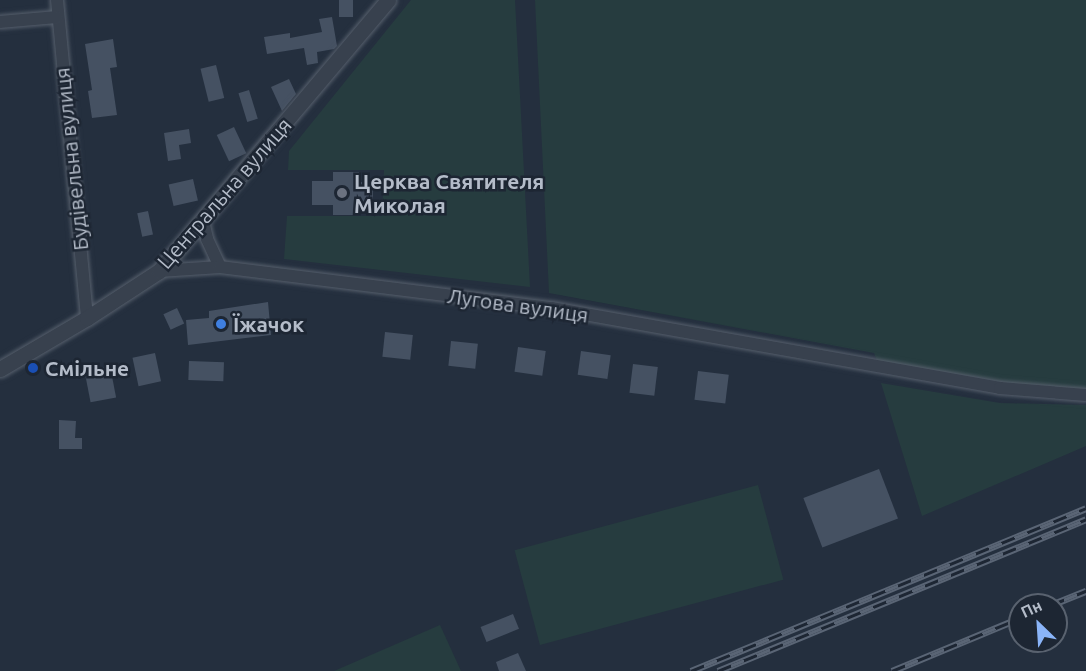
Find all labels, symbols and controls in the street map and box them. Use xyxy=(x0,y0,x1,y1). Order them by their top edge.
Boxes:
street label: Будівельна вулиця xyxy=(49,66,93,252)
street label: Центральна вулиця xyxy=(152,112,296,274)
place label: Церква Святителя Миколая xyxy=(354,168,544,218)
marker: Церква Святителя Миколая xyxy=(335,186,349,200)
street label: Лугова вулиця xyxy=(446,283,590,327)
place label: Їжачок xyxy=(233,311,304,337)
marker: Їжачок xyxy=(214,317,228,331)
place label: Смільне xyxy=(45,355,129,381)
marker: Смільне xyxy=(26,361,40,375)
north arrow xyxy=(1008,593,1068,653)
text: Пн xyxy=(1018,596,1045,621)

